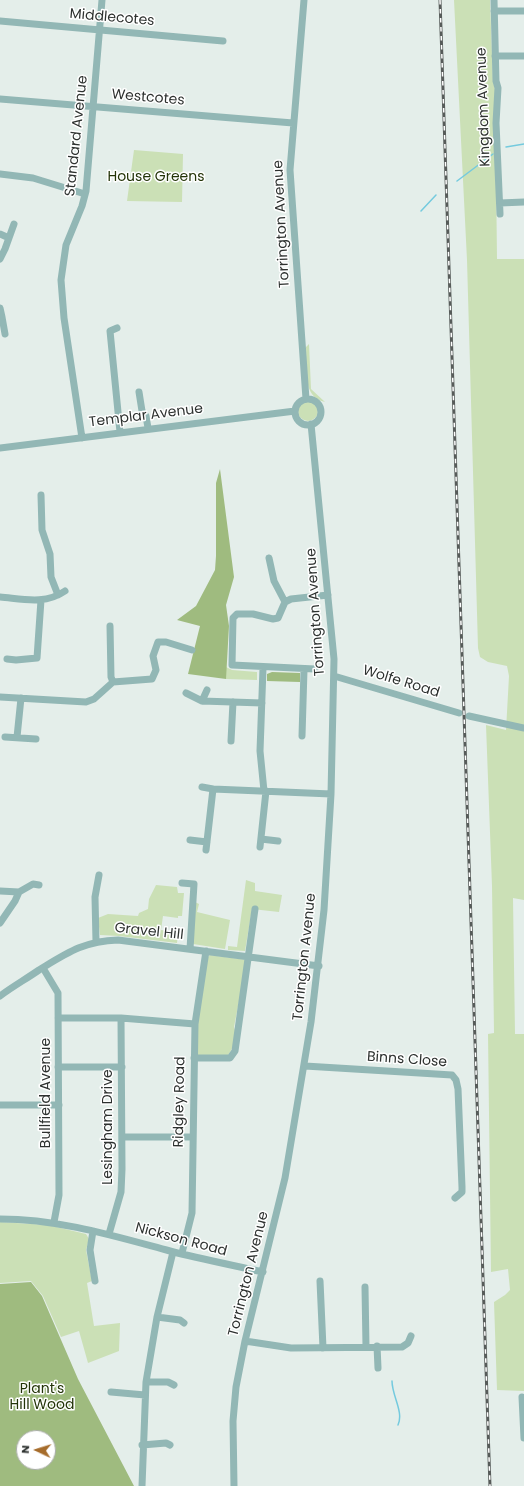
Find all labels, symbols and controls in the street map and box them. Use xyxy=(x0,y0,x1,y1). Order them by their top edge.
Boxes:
street label: Middlecotes xyxy=(69,6,155,30)
street label: Kingdom Avenue xyxy=(474,47,494,167)
street label: Standard Avenue xyxy=(62,75,92,197)
street label: Westcotes xyxy=(111,86,185,110)
street label: Torrington Avenue xyxy=(270,160,294,288)
park label: House Greens xyxy=(107,169,205,185)
street label: Templar Avenue xyxy=(88,401,204,431)
street label: Torrington Avenue xyxy=(303,547,329,677)
street label: Wolfe Road xyxy=(361,662,441,702)
street label: Torrington Avenue xyxy=(290,892,320,1022)
street label: Gravel Hill xyxy=(114,920,184,944)
street label: Bullfield Avenue xyxy=(38,1038,54,1148)
street label: Binns Close xyxy=(366,1049,448,1071)
street label: Ridgley Road xyxy=(171,1056,189,1148)
street label: Lesingham Drive xyxy=(100,1069,116,1185)
street label: Torrington Avenue xyxy=(225,1210,273,1338)
street label: Nickson Road xyxy=(133,1220,229,1260)
park label: Plant's Hill Wood xyxy=(10,1381,74,1414)
north arrow xyxy=(16,1430,56,1470)
text: N xyxy=(17,1445,33,1454)

